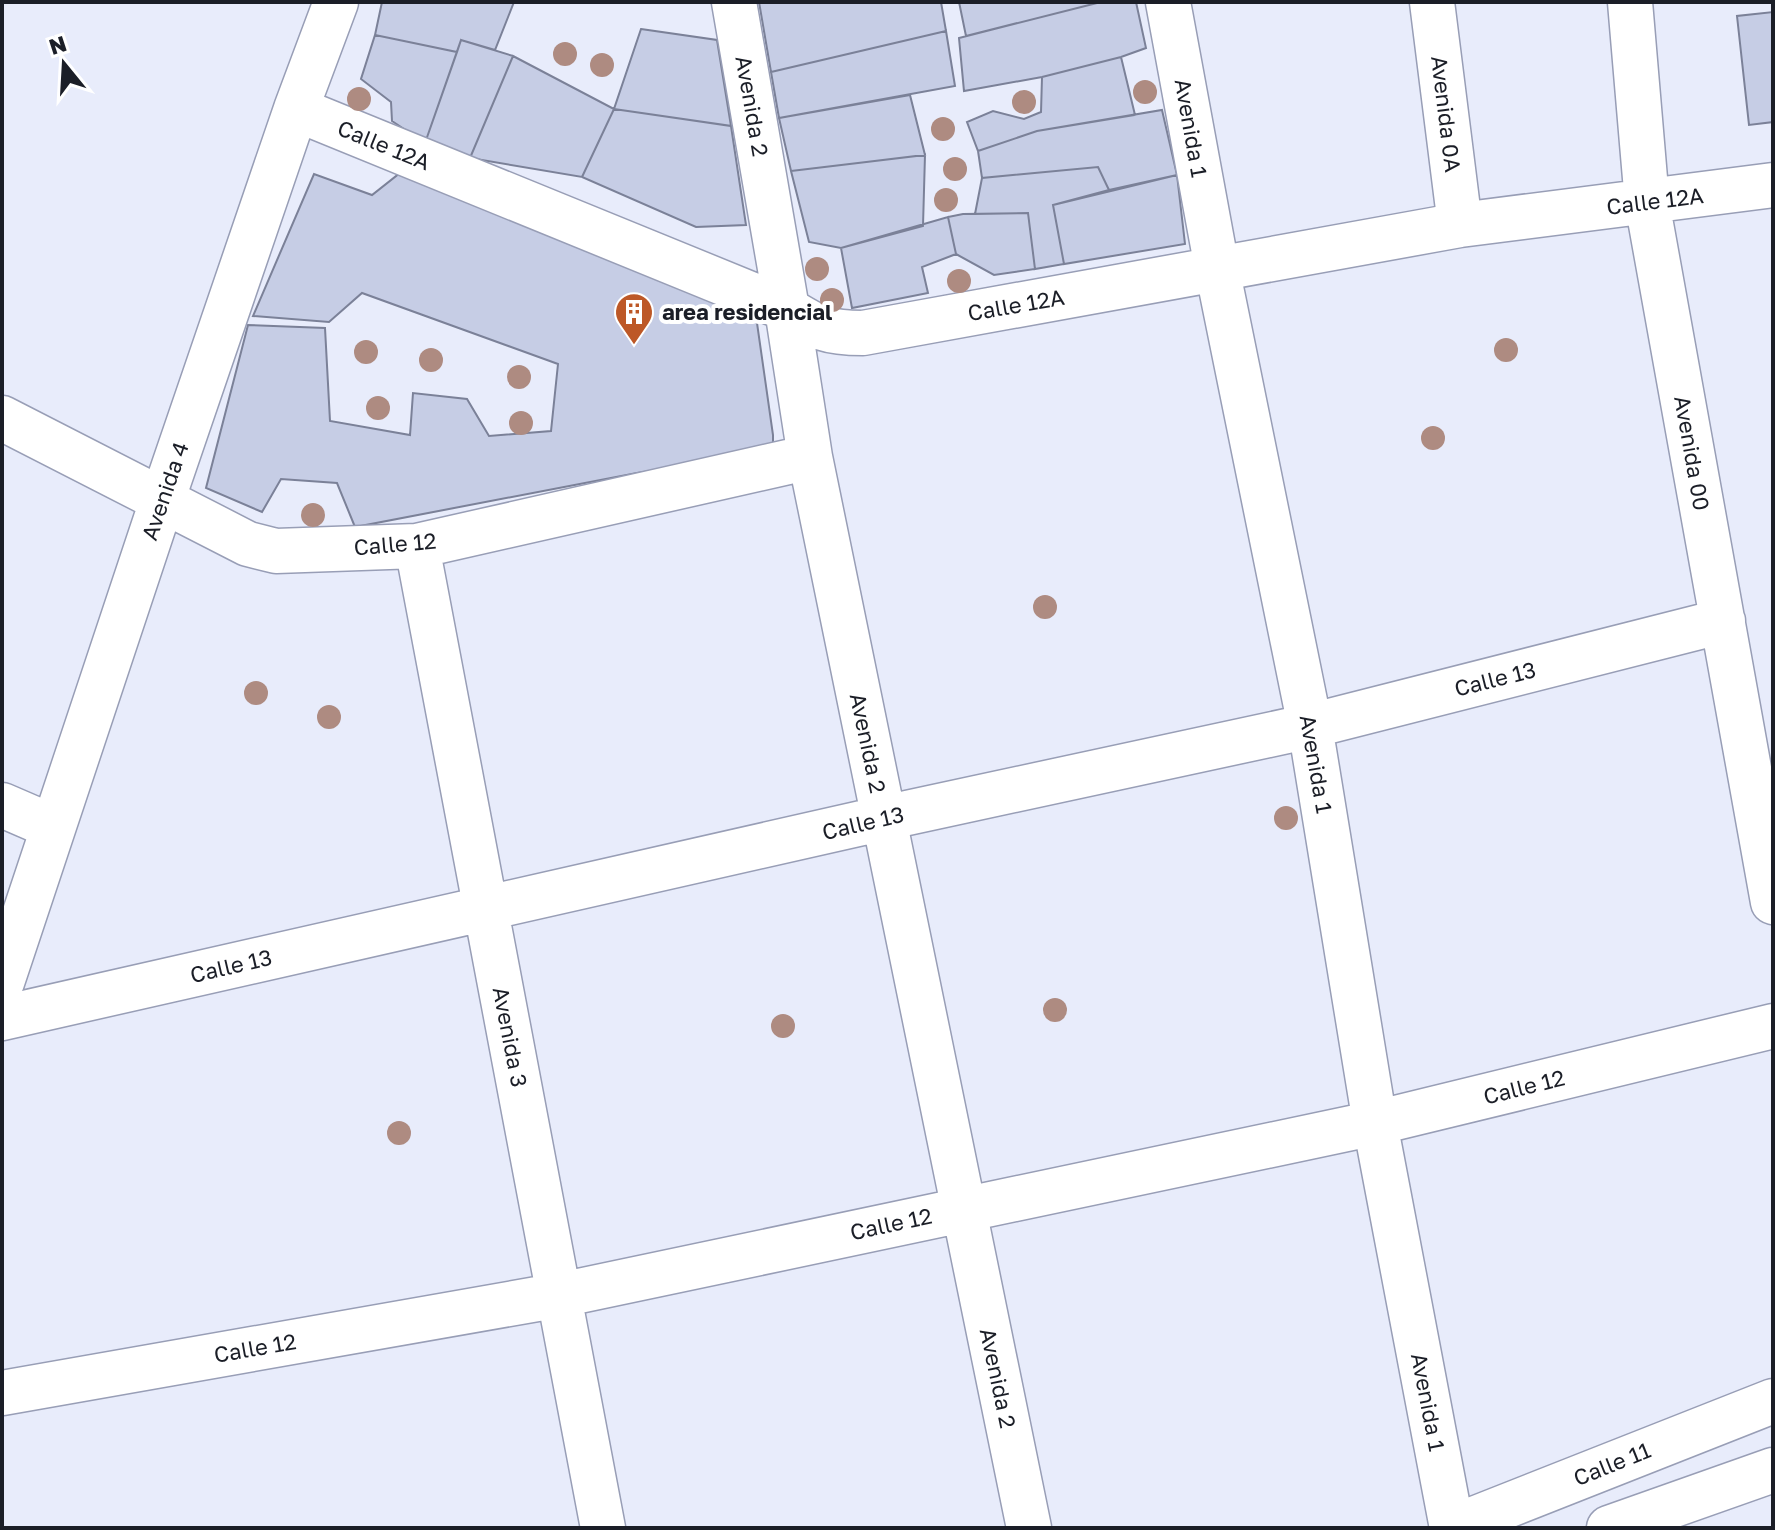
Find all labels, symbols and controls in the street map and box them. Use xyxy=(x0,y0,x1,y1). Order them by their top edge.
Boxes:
north arrow xyxy=(24,24,104,104)
text: N xyxy=(46,29,70,60)
street label: Avenida 2 xyxy=(730,53,775,158)
street label: Avenida 0A xyxy=(1426,54,1467,174)
street label: Avenida 1 xyxy=(1170,77,1213,180)
street label: Calle 12A xyxy=(334,114,435,175)
street label: Calle 12A xyxy=(1605,181,1705,220)
street label: Calle 12A xyxy=(965,283,1067,326)
building icon: area residencial xyxy=(613,291,655,346)
place label: area residencial xyxy=(662,298,832,325)
street label: Avenida 00 xyxy=(1669,393,1716,512)
street label: Avenida 4 xyxy=(135,438,194,544)
street label: Calle 12 xyxy=(352,526,437,561)
street label: Calle 13 xyxy=(1451,655,1538,702)
street label: Avenida 2 xyxy=(845,690,892,795)
street label: Avenida 1 xyxy=(1295,713,1338,816)
street label: Calle 13 xyxy=(819,800,906,845)
street label: Calle 13 xyxy=(187,943,274,988)
street label: Avenida 3 xyxy=(488,984,533,1089)
street label: Calle 12 xyxy=(1480,1063,1567,1110)
street label: Calle 12 xyxy=(848,1202,934,1245)
street label: Avenida 2 xyxy=(975,1325,1022,1430)
street label: Calle 12 xyxy=(212,1327,298,1368)
street label: Avenida 1 xyxy=(1406,1350,1451,1454)
street label: Calle 11 xyxy=(1569,1436,1655,1491)

